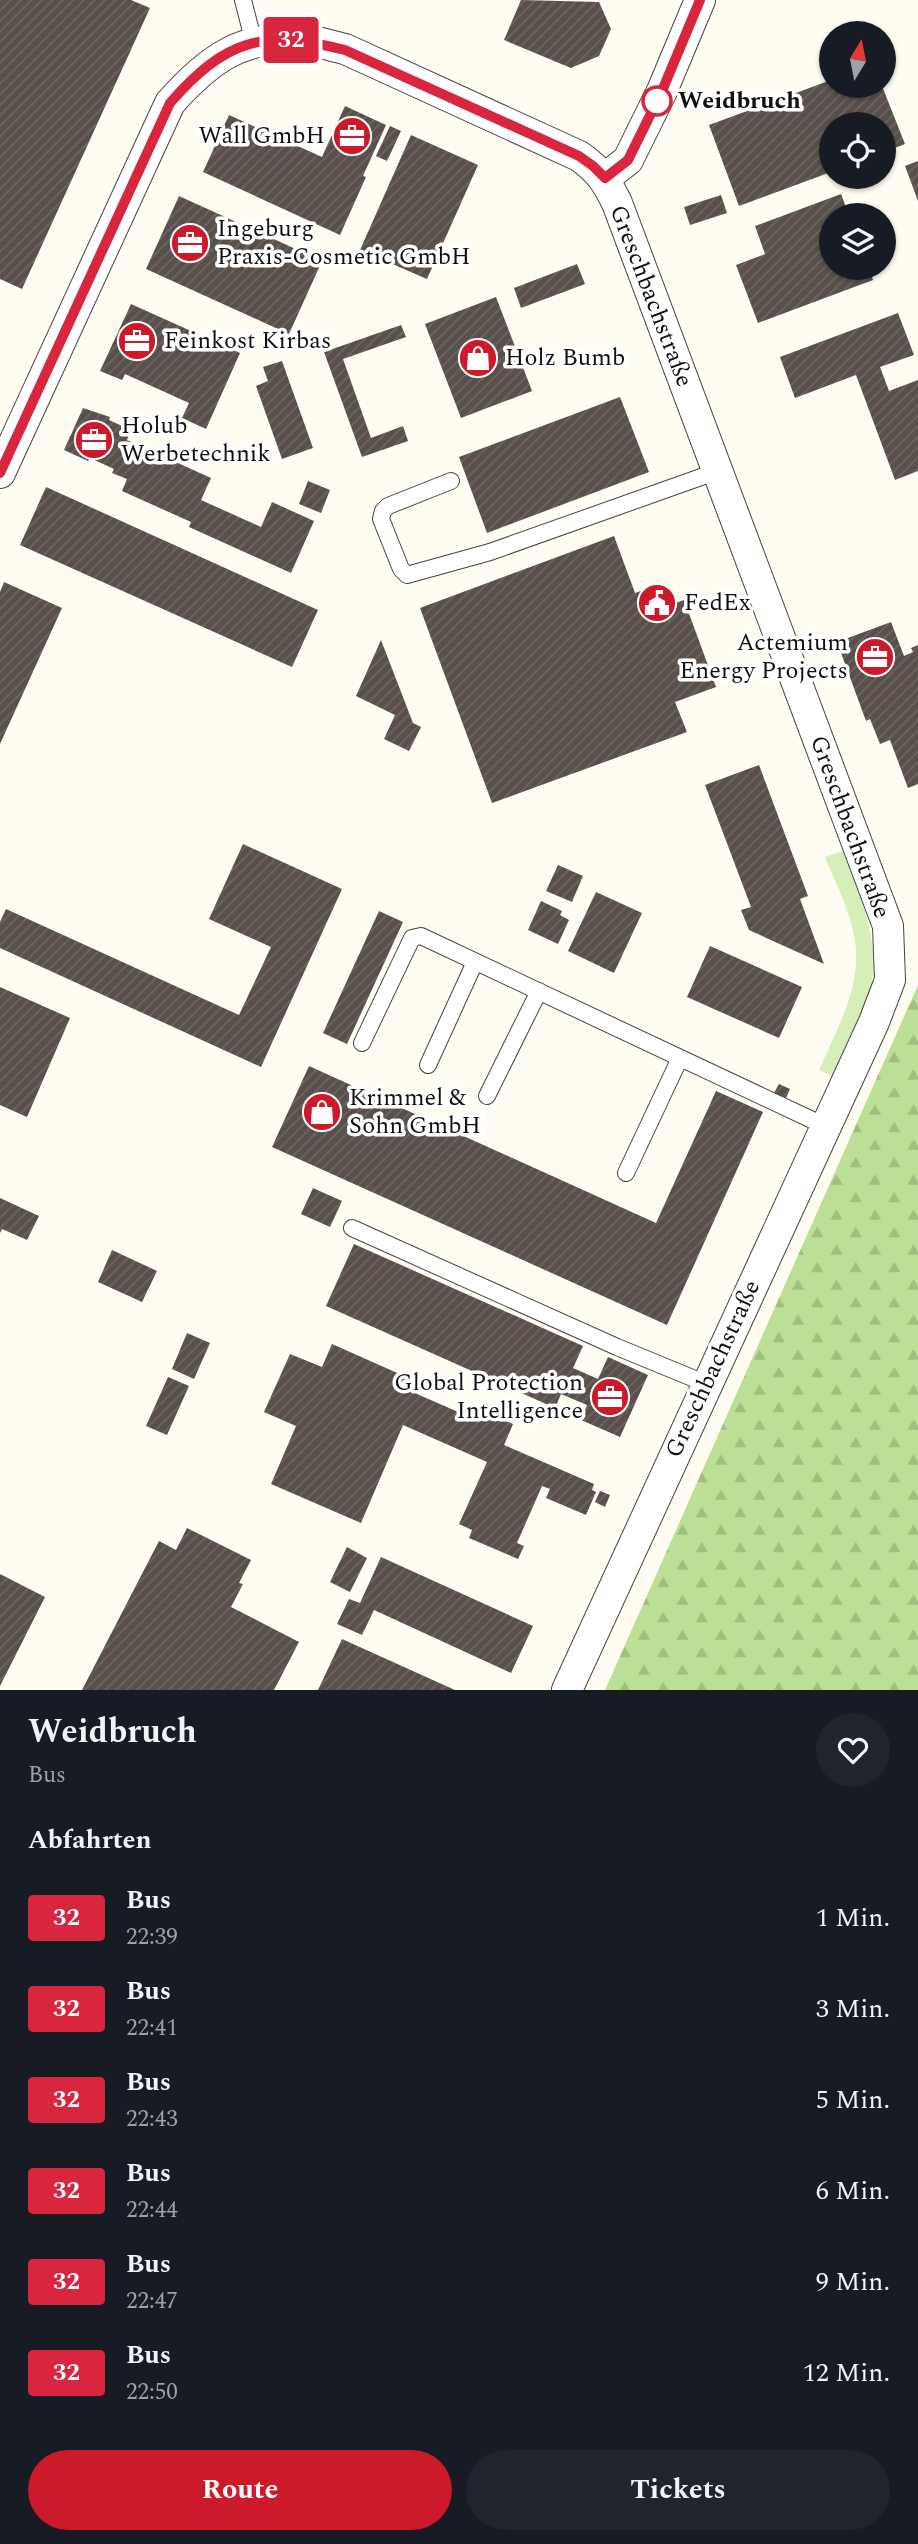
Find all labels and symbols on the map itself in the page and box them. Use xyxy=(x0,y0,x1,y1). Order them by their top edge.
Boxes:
line badge: 32 xyxy=(260,17,322,63)
north arrow xyxy=(819,21,896,98)
place label: Weidbruch xyxy=(678,83,801,119)
marker: Weidbruch xyxy=(642,86,672,116)
office icon: Wall GmbH xyxy=(331,115,373,157)
place label: Wall GmbH xyxy=(198,118,325,154)
street label: Greschbachstraße xyxy=(600,200,702,392)
place label: Ingeburg Praxis-Cosmetic GmbH xyxy=(217,211,470,275)
office icon: Ingeburg Praxis-Cosmetic GmbH xyxy=(169,222,211,264)
office icon: Feinkost Kirbas xyxy=(116,320,158,362)
place label: Feinkost Kirbas xyxy=(164,323,331,359)
shop icon: Holz Bumb xyxy=(457,337,499,379)
place label: Holz Bumb xyxy=(505,340,625,376)
place label: Holub Werbetechnik xyxy=(121,408,271,472)
office icon: Holub Werbetechnik xyxy=(73,419,115,461)
public building icon: FedEx xyxy=(636,582,678,624)
place label: FedEx xyxy=(684,585,751,621)
place label: Actemium Energy Projects xyxy=(680,625,848,689)
office icon: Actemium Energy Projects xyxy=(854,636,896,678)
street label: Greschbachstraße xyxy=(800,730,900,924)
place label: Krimmel & Sohn GmbH xyxy=(349,1080,481,1144)
shop icon: Krimmel & Sohn GmbH xyxy=(301,1091,343,1133)
street label: Greschbachstraße xyxy=(656,1274,770,1464)
place label: Global Protection Intelligence xyxy=(394,1365,583,1429)
office icon: Global Protection Intelligence xyxy=(589,1376,631,1418)

